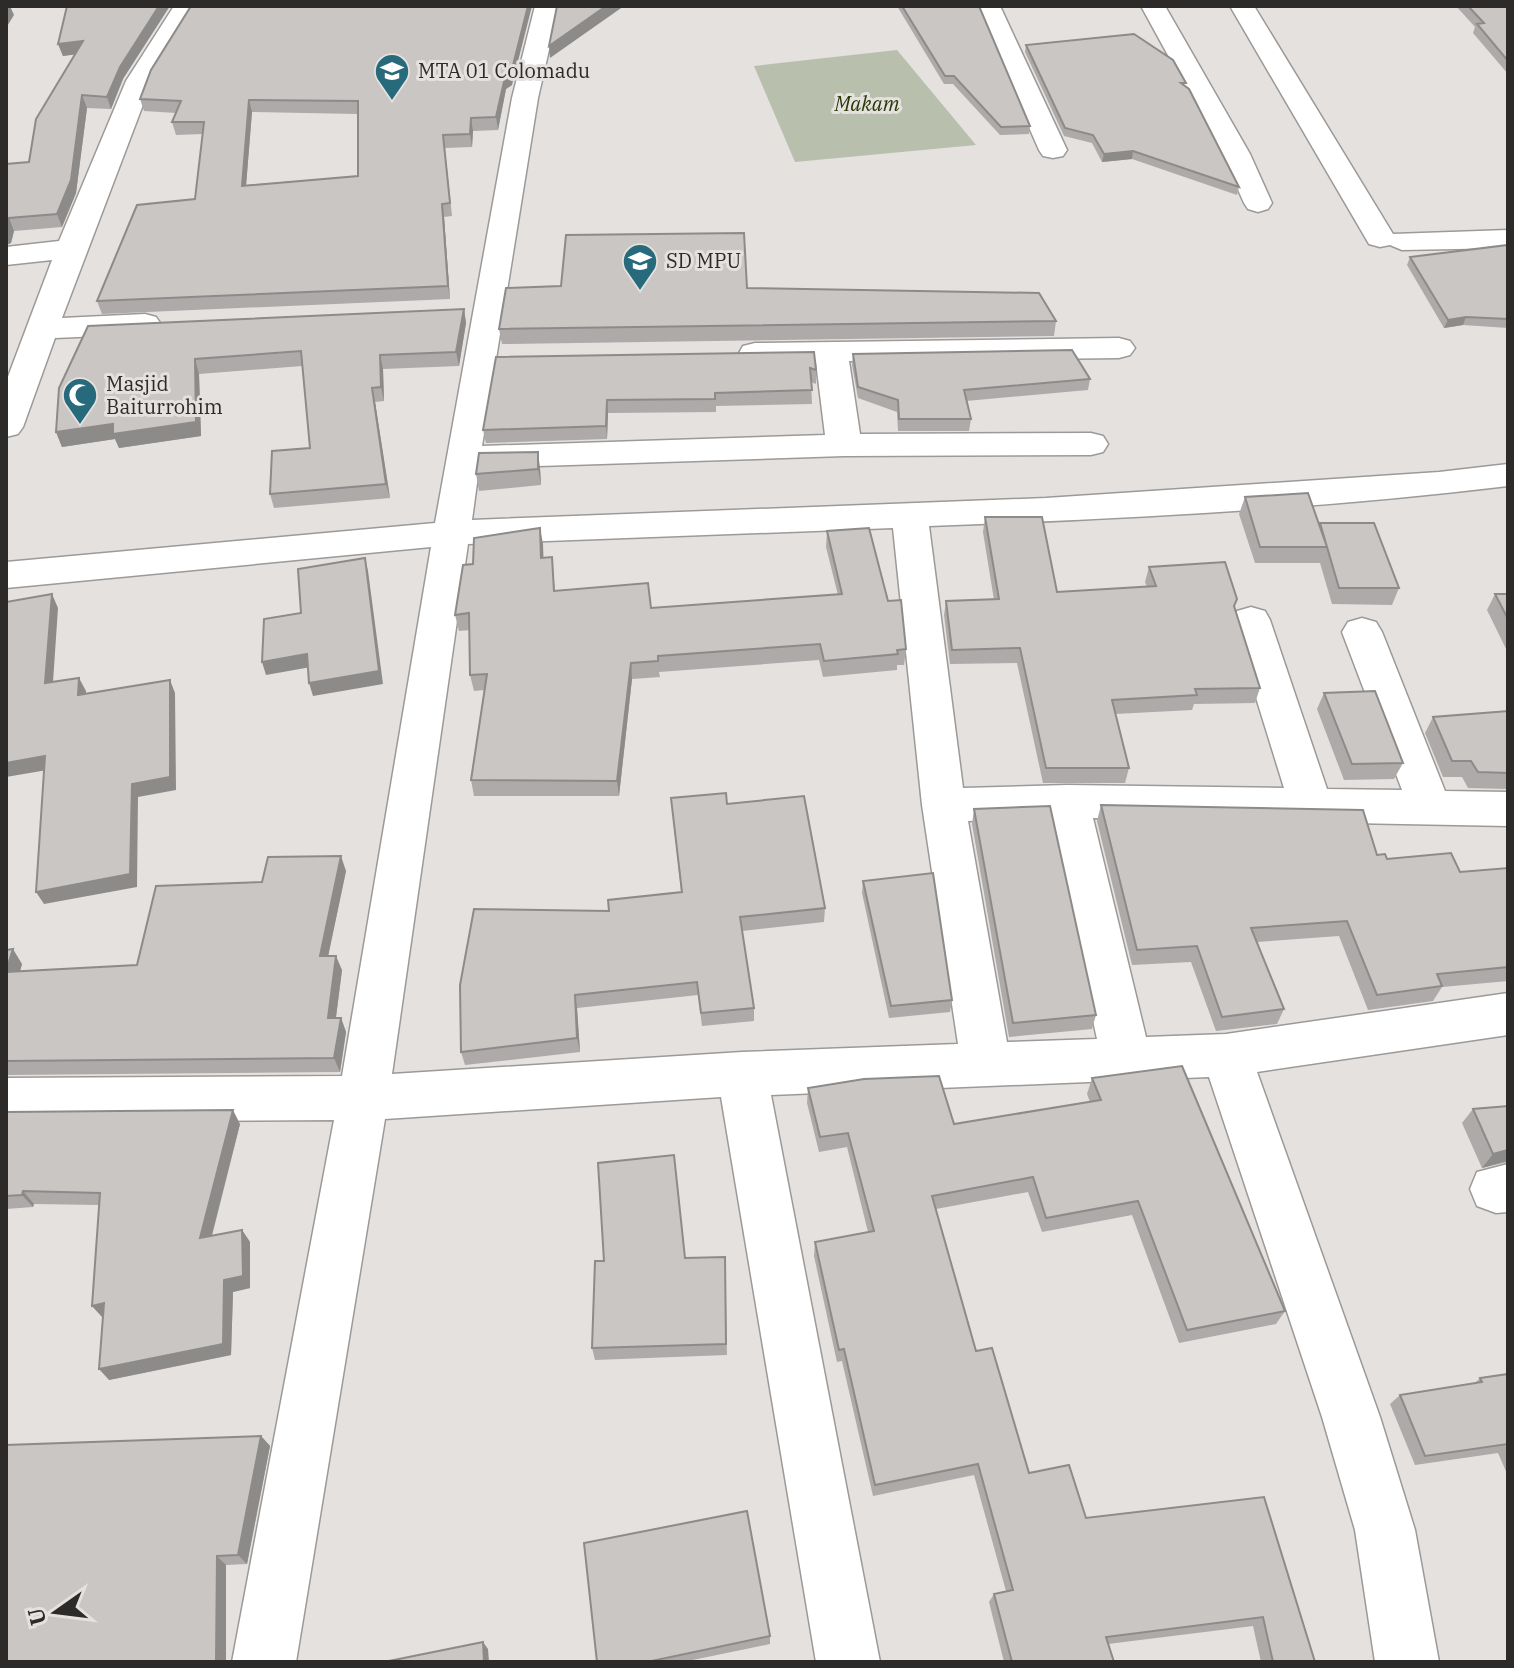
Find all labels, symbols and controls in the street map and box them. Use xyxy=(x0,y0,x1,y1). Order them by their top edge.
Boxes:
school or university icon: MTA 01 Colomadu xyxy=(373,52,411,102)
place label: MTA 01 Colomadu xyxy=(418,57,590,84)
park label: Makam xyxy=(833,90,900,117)
school or university icon: SD MPU xyxy=(621,242,659,292)
place label: SD MPU xyxy=(666,247,741,274)
place label: Masjid Baiturrohim xyxy=(106,370,223,420)
mosque icon: Masjid Baiturrohim xyxy=(61,376,99,426)
north arrow xyxy=(16,1572,96,1652)
text: U xyxy=(20,1605,52,1629)

